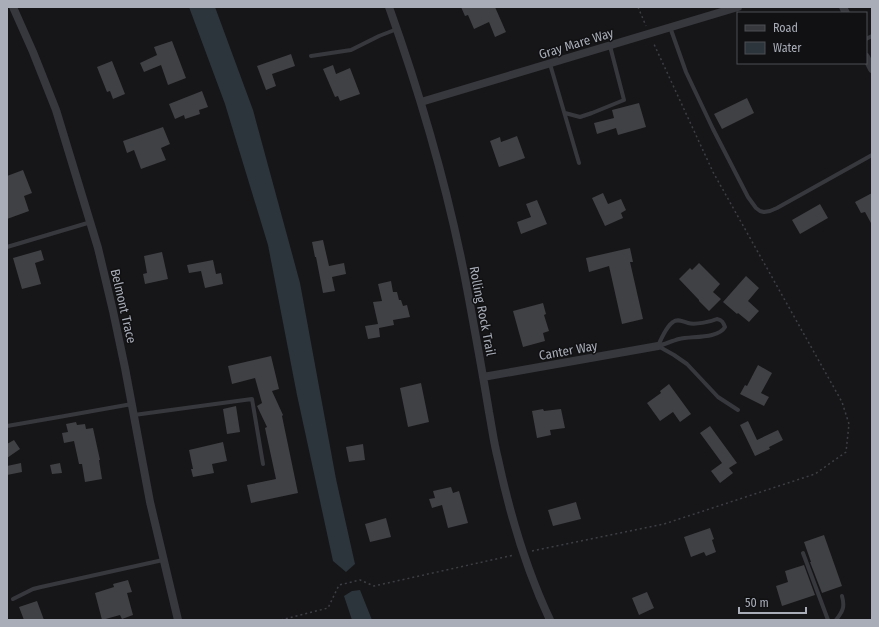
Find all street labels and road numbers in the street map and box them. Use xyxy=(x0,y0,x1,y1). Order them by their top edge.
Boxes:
street label: Gray Mare Way xyxy=(537,25,615,62)
street label: Rolling Rock Trail xyxy=(466,265,499,358)
street label: Belmont Trace xyxy=(108,267,139,345)
street label: Canter Way xyxy=(538,338,599,363)

